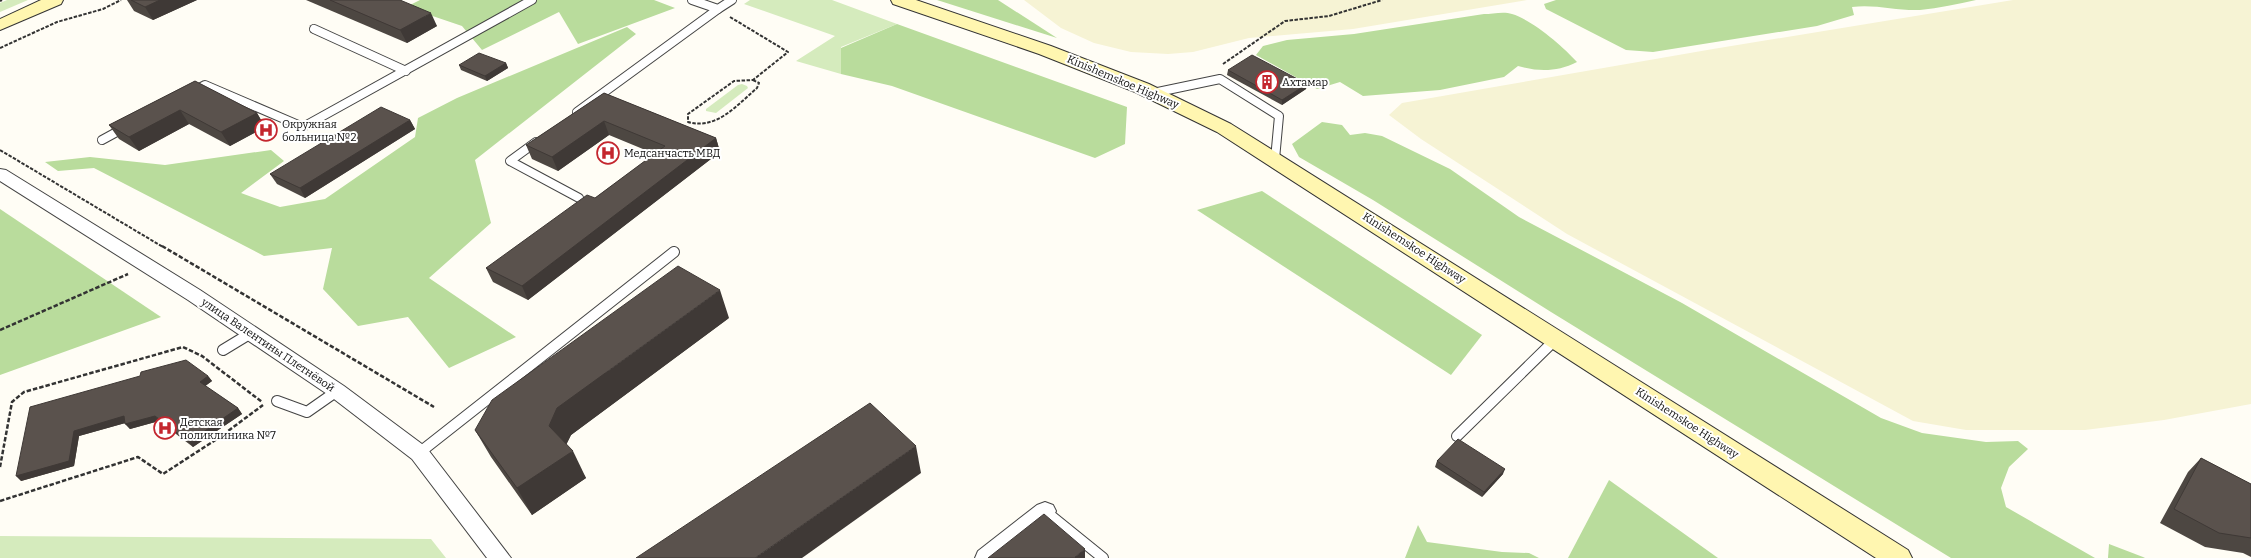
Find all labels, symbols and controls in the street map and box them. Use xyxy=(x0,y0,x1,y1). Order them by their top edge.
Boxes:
street label: Kinishemskoe Highway xyxy=(1065,53,1181,112)
building icon: Ахтамар xyxy=(1254,69,1280,95)
place label: Ахтамар xyxy=(1282,76,1329,89)
hospital icon: Окружная больница №2 xyxy=(253,117,279,143)
place label: Окружная больница №2 xyxy=(282,118,356,144)
hospital icon: Медсанчасть МВД xyxy=(595,140,621,166)
place label: Медсанчасть МВД xyxy=(624,147,721,160)
street label: Kinishemskoe Highway xyxy=(1360,210,1468,286)
street label: улица Валентины Плетнёвой xyxy=(198,295,337,395)
street label: Kinishemskoe Highway xyxy=(1633,385,1741,461)
hospital icon: Детская поликлиника №7 xyxy=(152,415,178,441)
place label: Детская поликлиника №7 xyxy=(180,416,276,442)

